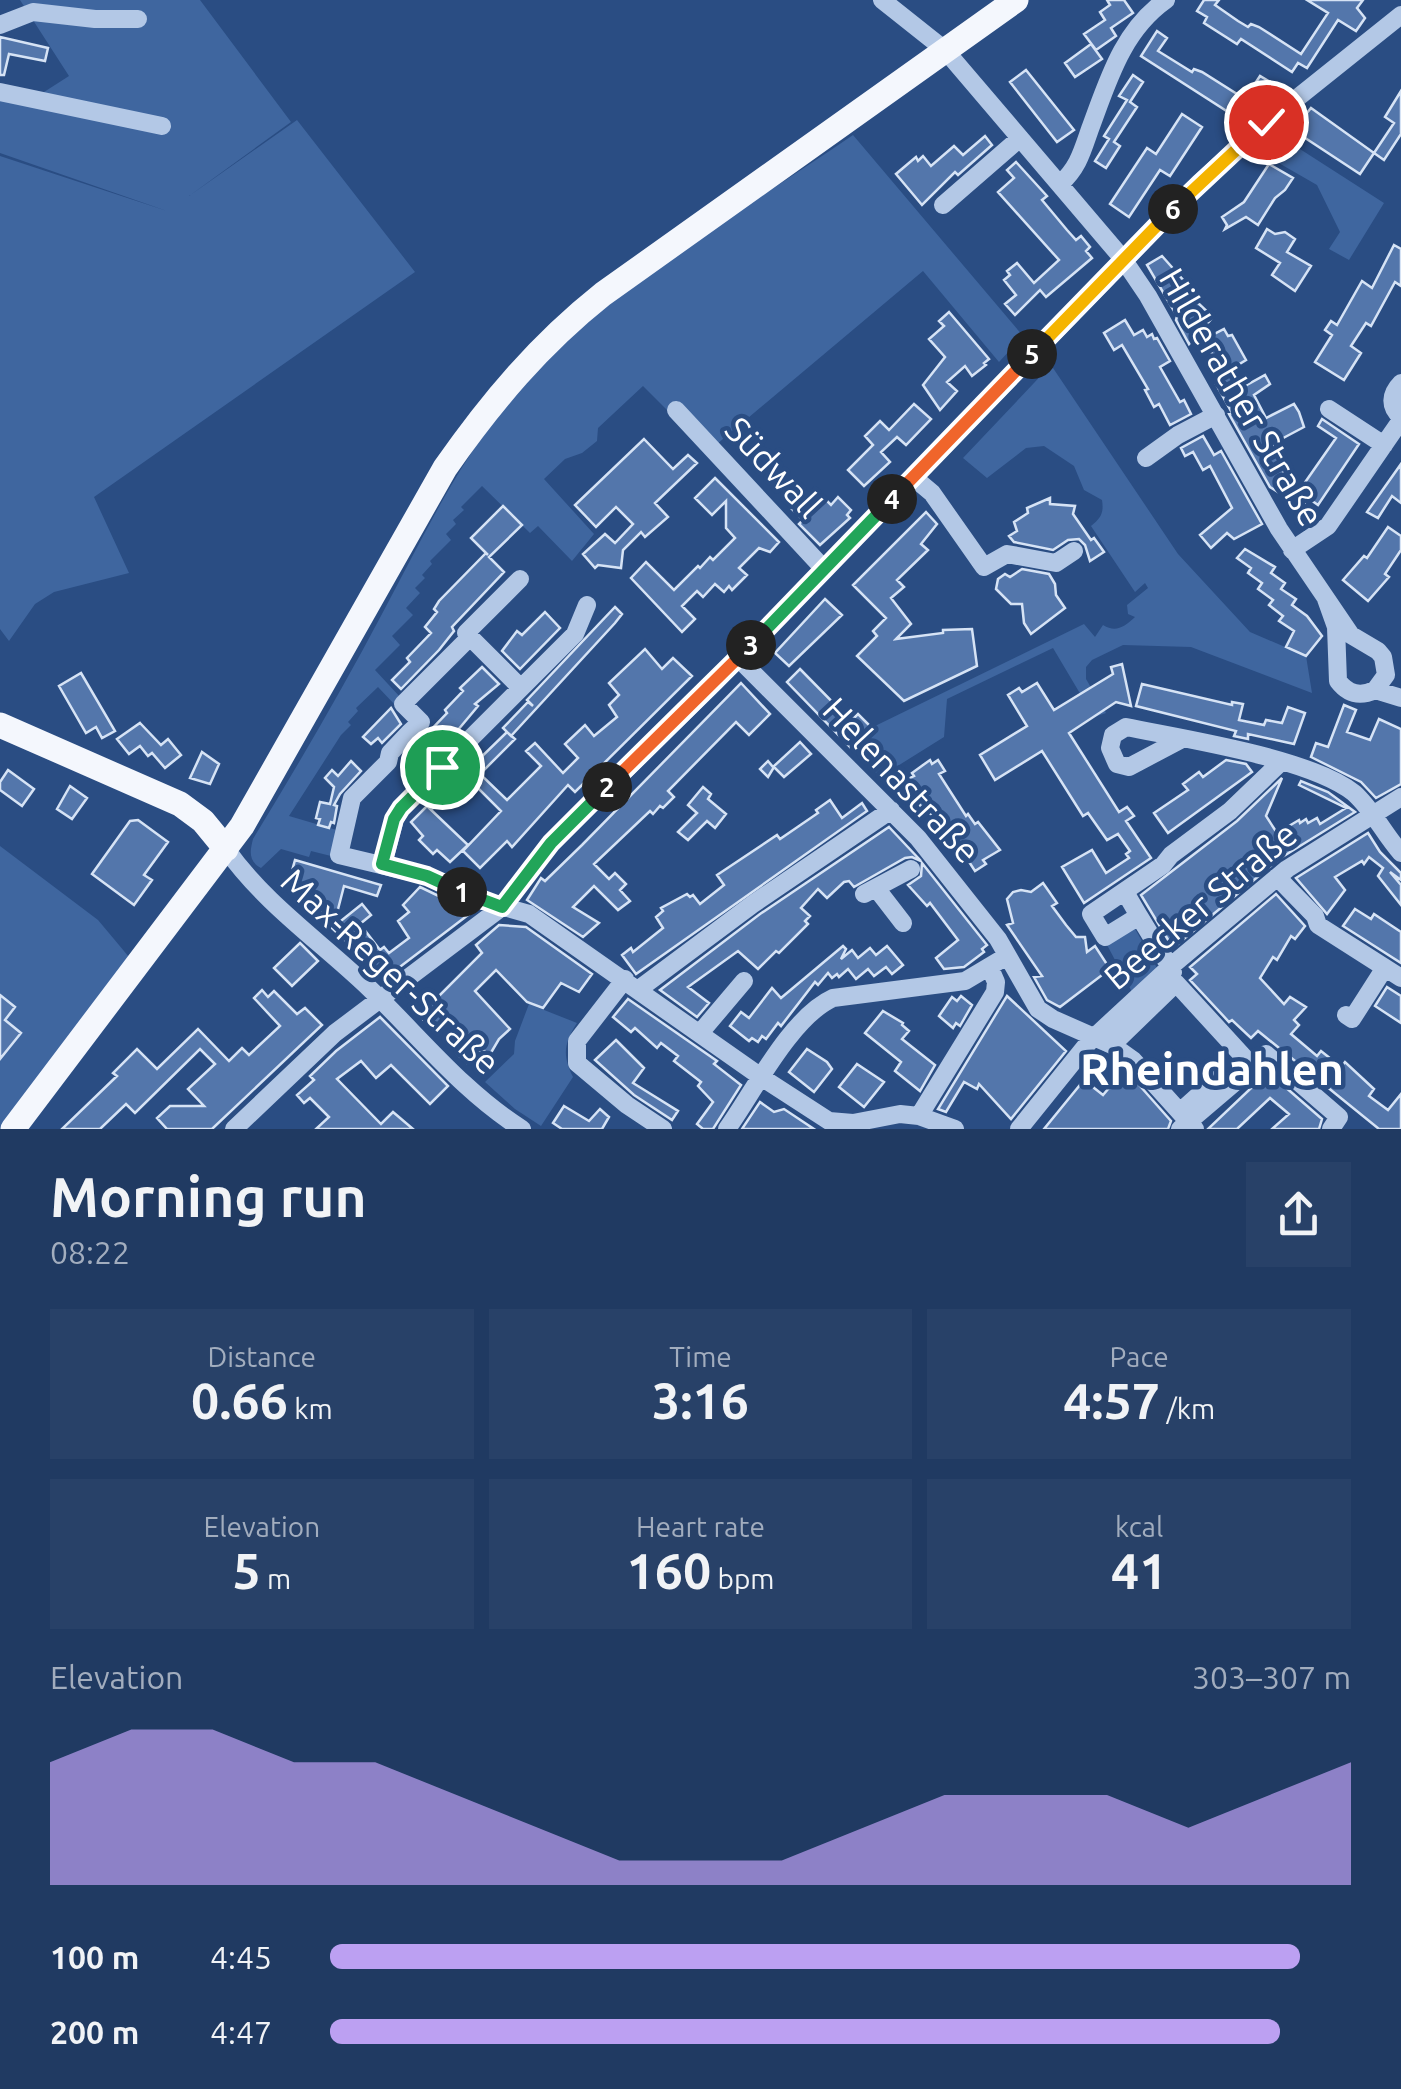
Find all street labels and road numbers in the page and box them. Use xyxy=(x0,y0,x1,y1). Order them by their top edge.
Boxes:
street label: Hilderather Straße xyxy=(1152,261,1332,533)
street label: Südwall xyxy=(718,409,830,525)
street label: Helenastraße xyxy=(815,689,989,871)
street label: Beecker Straße xyxy=(1096,813,1304,997)
street label: Max-Reger-Straße xyxy=(274,860,508,1082)

